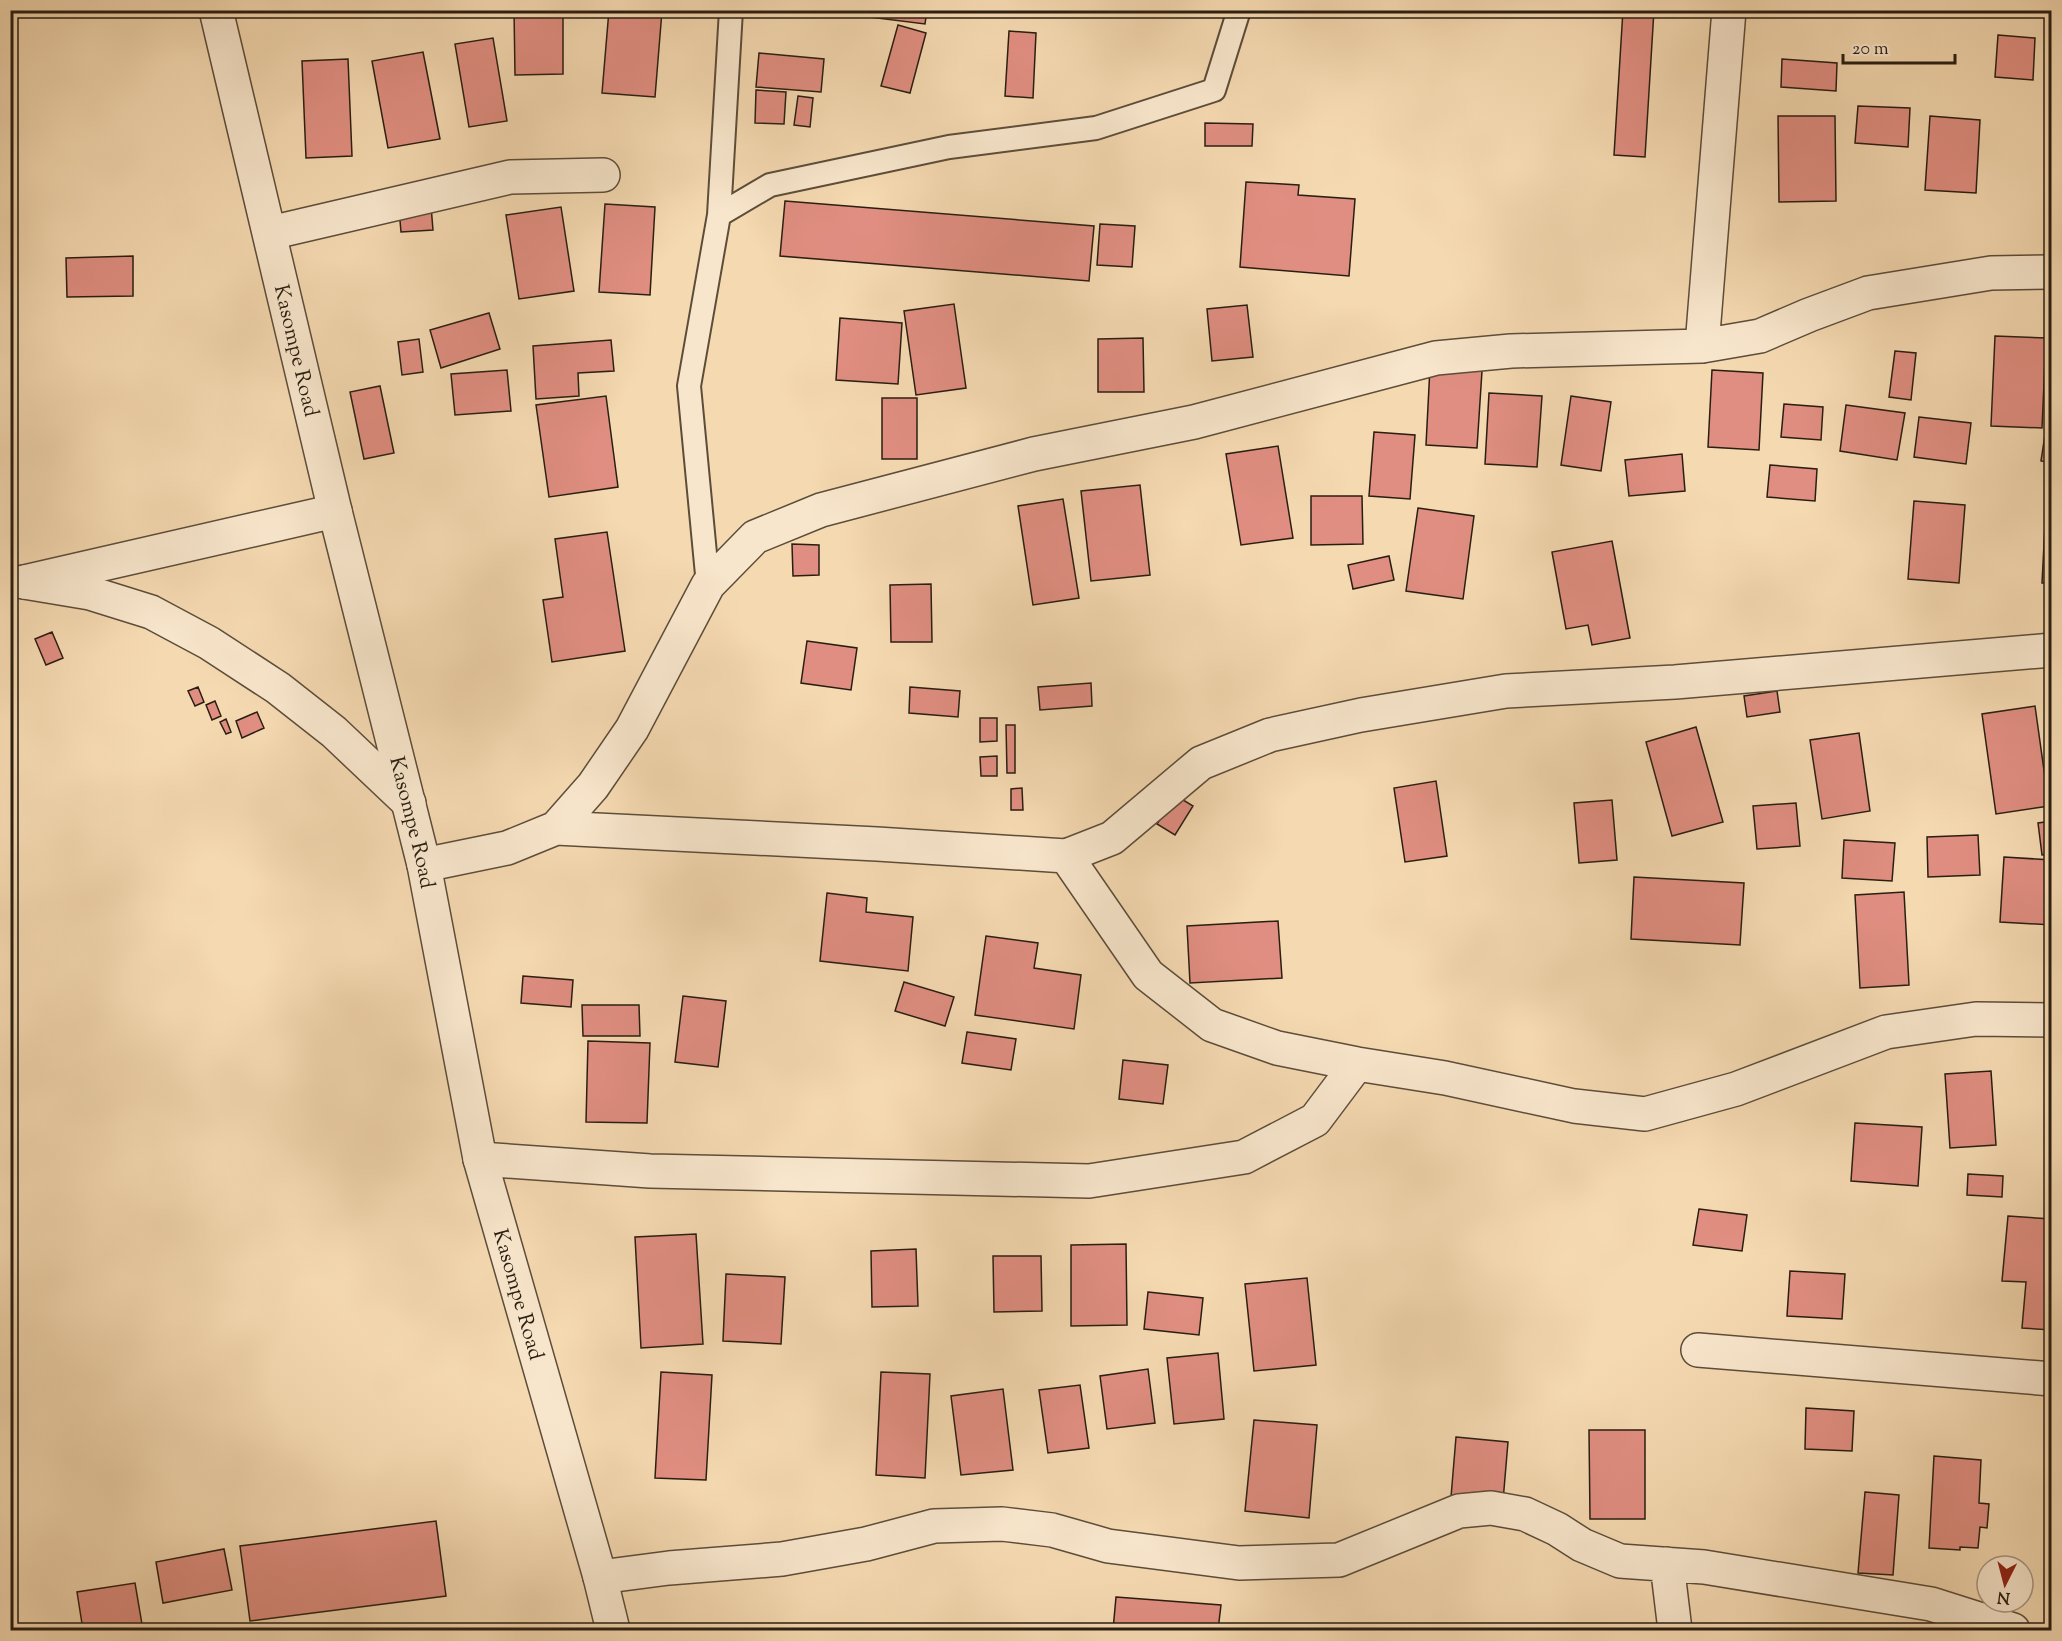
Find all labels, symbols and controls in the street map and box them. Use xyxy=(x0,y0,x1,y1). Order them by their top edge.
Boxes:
scale bar xyxy=(1843,27,1956,65)
text: 20 m xyxy=(1852,37,1889,63)
street label: Kasompe Road xyxy=(265,282,325,420)
street label: Kasompe Road xyxy=(380,754,441,891)
street label: Kasompe Road xyxy=(484,1226,550,1364)
north arrow xyxy=(1975,1554,2035,1614)
text: N xyxy=(1996,1584,2011,1609)

